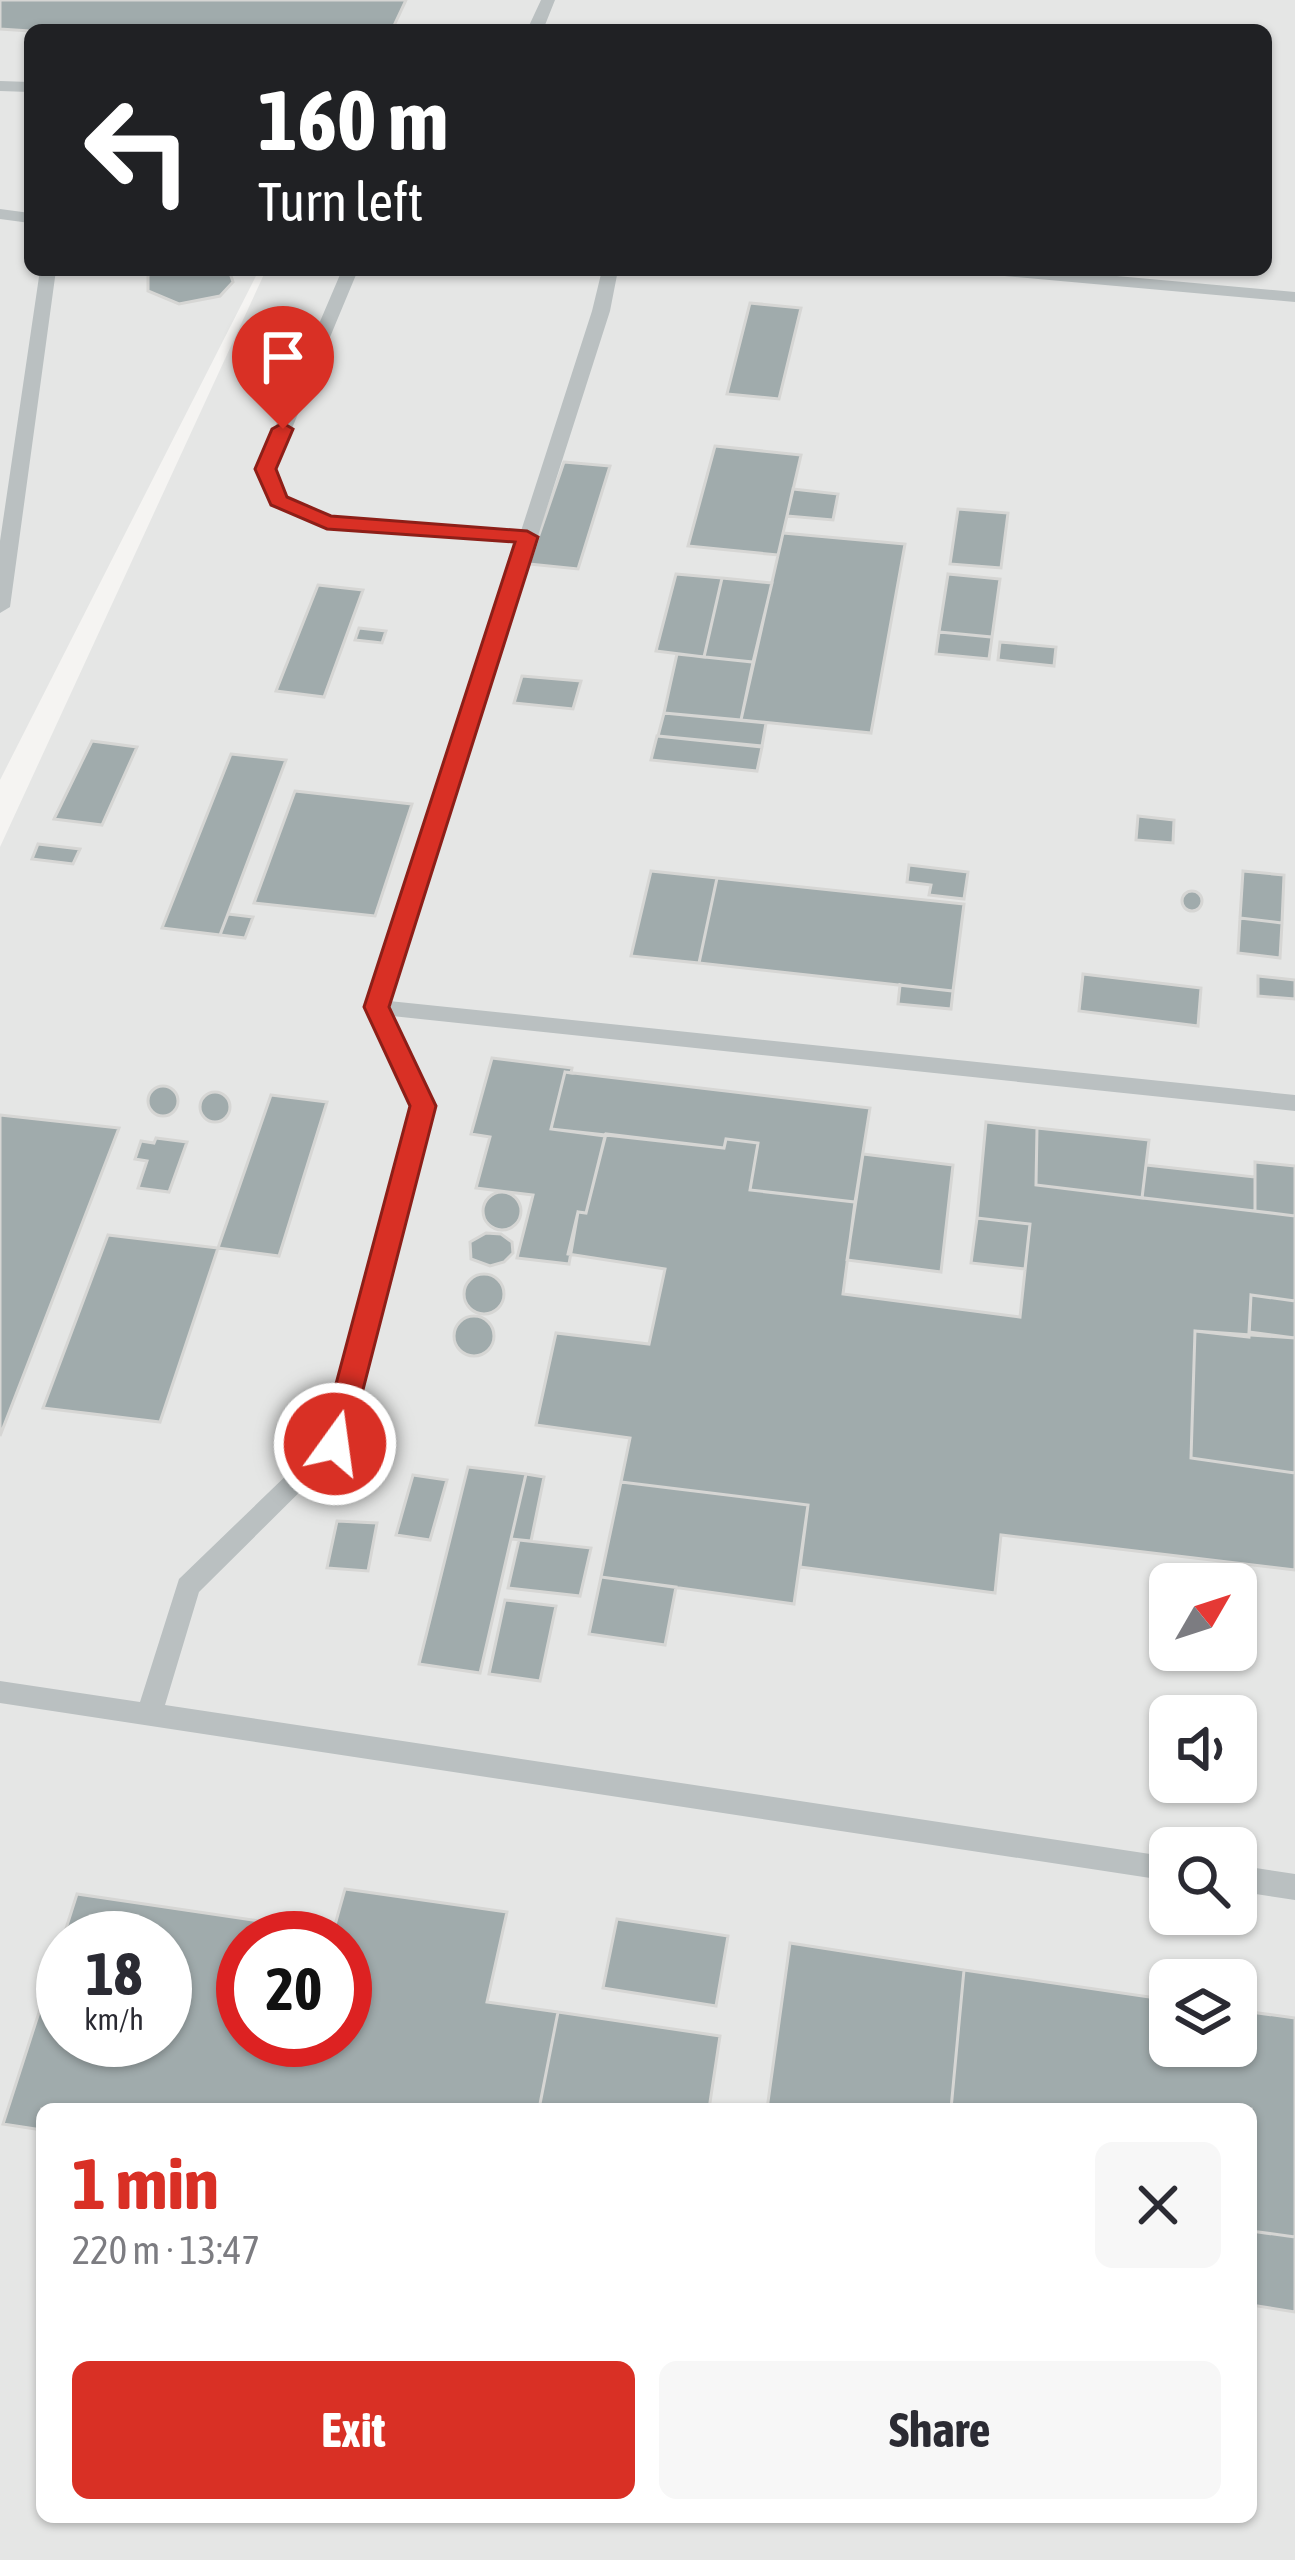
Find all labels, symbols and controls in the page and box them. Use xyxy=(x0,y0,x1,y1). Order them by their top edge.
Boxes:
icon: left xyxy=(60,72,216,228)
text: 160 m xyxy=(258,72,448,168)
text: Turn left xyxy=(258,171,423,232)
pin xyxy=(232,306,334,429)
icon: arrive xyxy=(250,324,316,390)
position arrow xyxy=(272,1381,398,1507)
north arrow xyxy=(1149,1563,1257,1671)
map controls xyxy=(1149,1563,1257,2067)
button: sound xyxy=(1149,1695,1257,1803)
button: search xyxy=(1149,1827,1257,1935)
speed limit sign: 20 xyxy=(216,1911,372,2067)
text: 18 xyxy=(86,1939,142,2008)
button: layers xyxy=(1149,1959,1257,2067)
text: km/h xyxy=(84,2002,144,2036)
text: 1 min xyxy=(72,2142,219,2224)
button: close xyxy=(1095,2142,1221,2268)
text: 220 m · 13:47 xyxy=(72,2228,260,2272)
button: Exit xyxy=(72,2361,635,2499)
button: Share xyxy=(659,2361,1221,2499)

